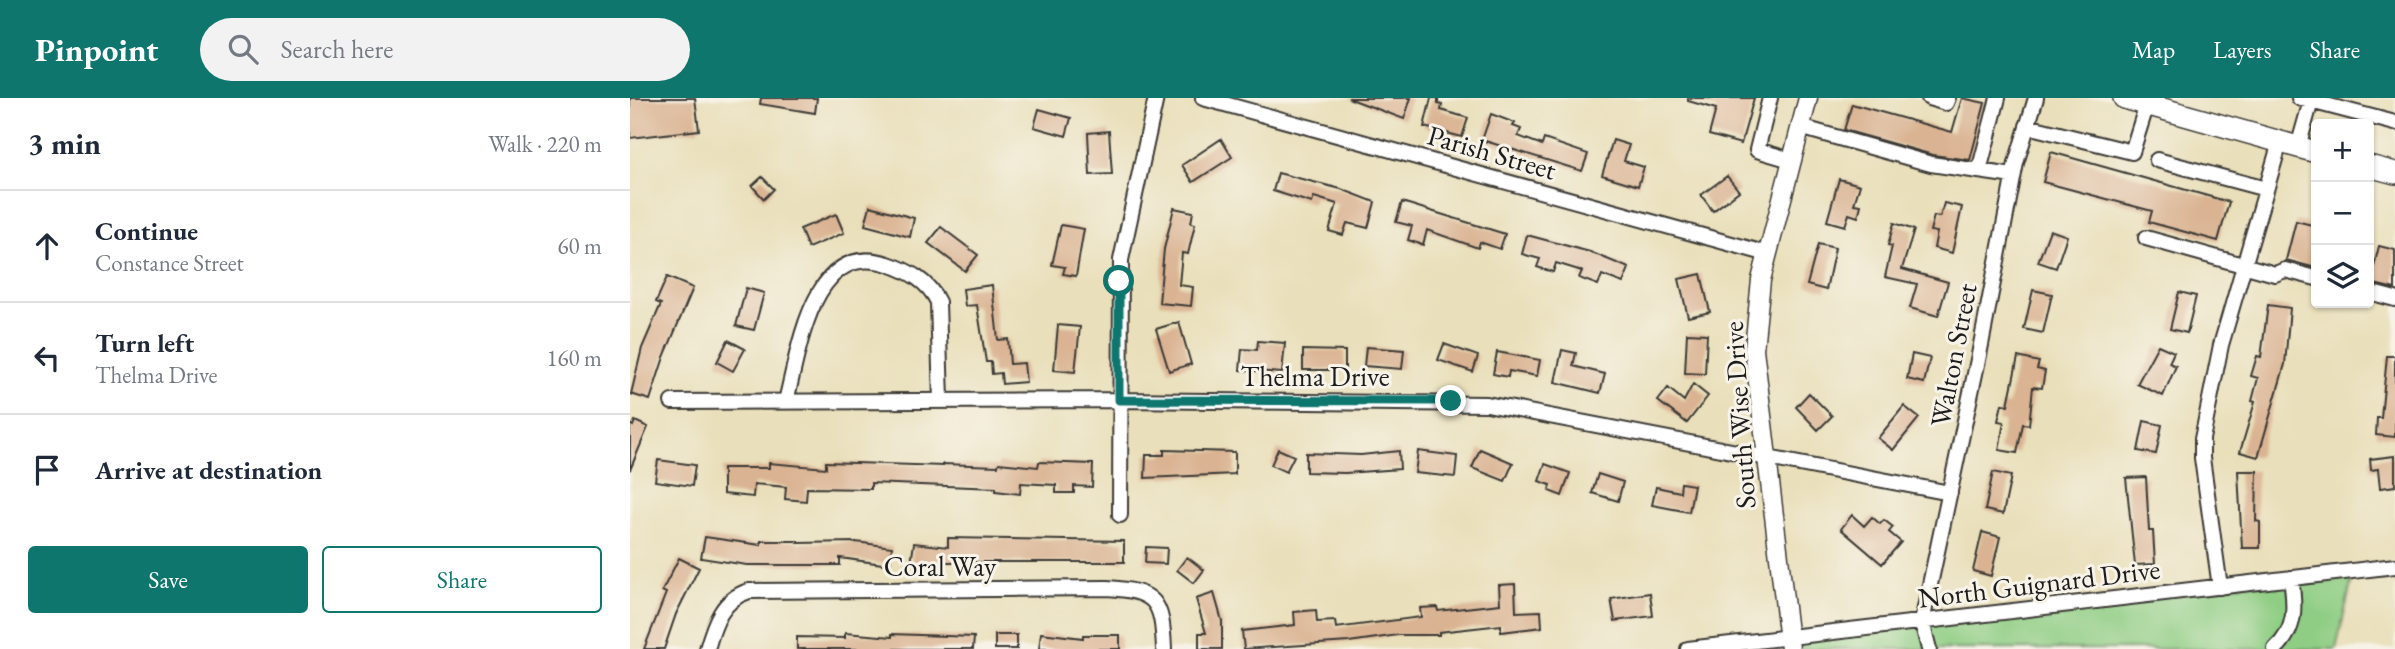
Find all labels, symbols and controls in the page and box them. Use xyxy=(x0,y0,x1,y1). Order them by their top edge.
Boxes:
search box xyxy=(200,18,690,81)
text: Pinpoint xyxy=(35,28,158,71)
icon: search xyxy=(224,30,262,68)
text: Search here xyxy=(280,32,393,66)
text: Map xyxy=(2132,34,2175,65)
text: Layers xyxy=(2213,34,2272,65)
text: Share xyxy=(2310,34,2360,65)
street label: Parish Street xyxy=(1424,117,1561,188)
map controls xyxy=(2311,119,2374,308)
button: + xyxy=(2311,119,2374,182)
text: 3 min xyxy=(28,124,101,163)
text: Walk · 220 m xyxy=(488,129,602,159)
button: − xyxy=(2311,182,2374,245)
text: Continue xyxy=(95,214,198,248)
icon: ahead xyxy=(28,227,66,265)
text: 60 m xyxy=(557,231,602,261)
button: layers xyxy=(2311,245,2374,308)
text: Constance Street xyxy=(95,248,244,278)
route start xyxy=(1103,265,1134,296)
street label: Walton Street xyxy=(1921,280,1985,430)
street label: South Wise Drive xyxy=(1714,320,1764,510)
text: Turn left xyxy=(95,326,194,360)
icon: left xyxy=(28,339,66,377)
text: 160 m xyxy=(546,343,602,373)
street label: Thelma Drive xyxy=(1240,358,1390,394)
text: Thelma Drive xyxy=(95,360,218,390)
route end xyxy=(1435,385,1466,416)
icon: arrive xyxy=(28,451,66,489)
text: Arrive at destination xyxy=(95,453,322,487)
button: Save xyxy=(28,546,308,613)
button: Share xyxy=(322,546,602,613)
street label: Coral Way xyxy=(884,548,997,584)
street label: North Guignard Drive xyxy=(1916,550,2162,616)

